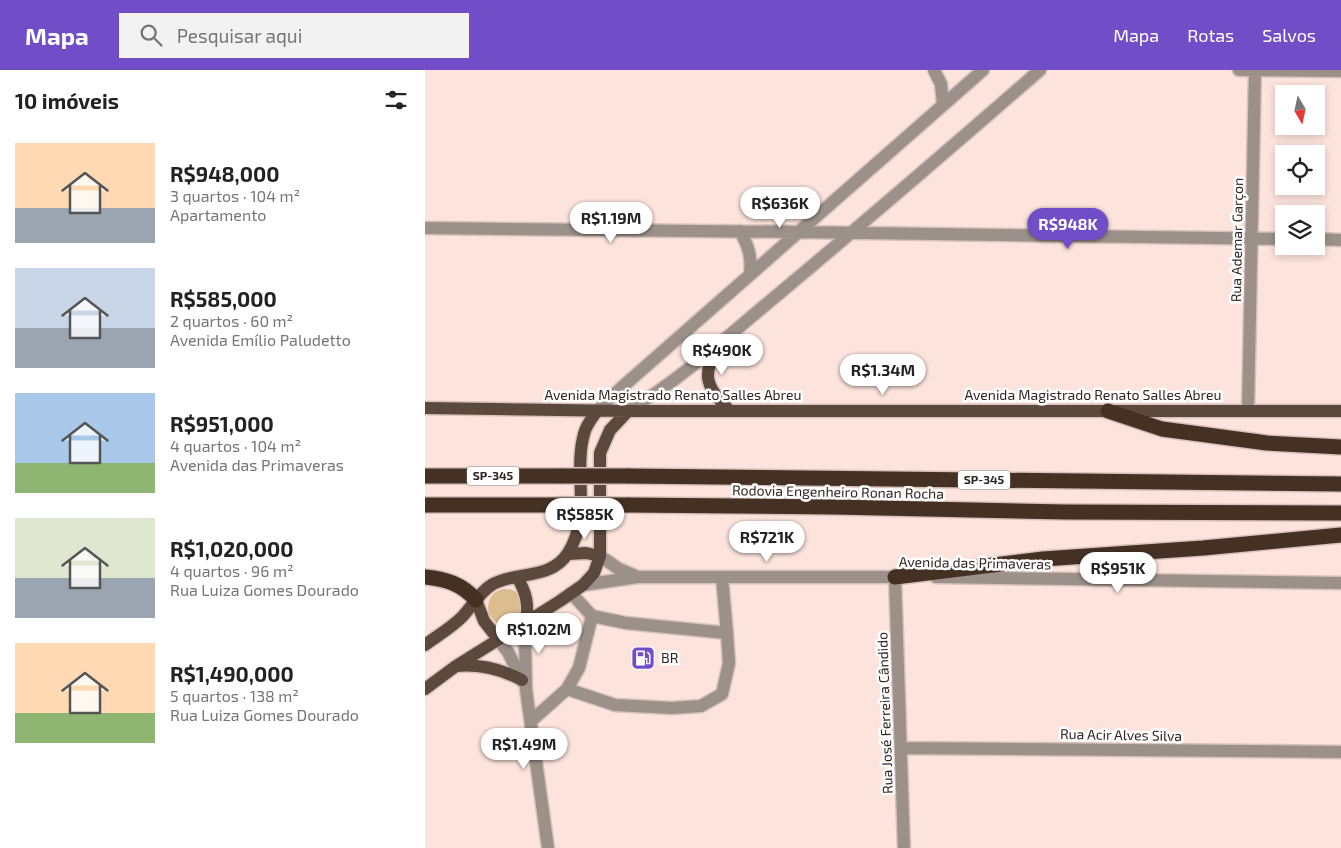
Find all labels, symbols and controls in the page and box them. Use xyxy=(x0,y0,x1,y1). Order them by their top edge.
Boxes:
search box xyxy=(119,13,469,58)
text: Mapa xyxy=(25,21,89,50)
icon: search xyxy=(137,21,165,49)
text: Pesquisar aqui xyxy=(177,24,302,47)
text: Mapa xyxy=(1113,24,1159,46)
text: Rotas xyxy=(1187,24,1234,46)
text: Salvos xyxy=(1262,24,1316,46)
north arrow xyxy=(1275,85,1325,135)
map controls xyxy=(1275,85,1325,255)
icon: filters xyxy=(382,86,410,114)
text: 10 imóveis xyxy=(15,88,119,113)
button: locate xyxy=(1275,145,1325,195)
text: R$948,000 xyxy=(170,161,279,186)
icon: home xyxy=(55,163,115,223)
street label: Rua Ademar Garçon xyxy=(1227,178,1247,302)
text: 3 quartos · 104 m² xyxy=(170,186,300,205)
pin: R$636K xyxy=(739,186,821,229)
text: R$636K xyxy=(751,193,809,212)
pin: R$1.19M xyxy=(565,202,657,244)
text: Apartamento xyxy=(170,205,266,224)
button: layers xyxy=(1275,205,1325,255)
text: R$1.19M xyxy=(581,208,641,227)
pin: R$948K xyxy=(1027,208,1109,250)
text: R$948K xyxy=(1038,214,1098,233)
text: R$585,000 xyxy=(170,286,277,311)
icon: home xyxy=(55,288,115,348)
text: 2 quartos · 60 m² xyxy=(170,311,293,330)
text: Avenida Emílio Paludetto xyxy=(170,330,351,349)
pin: R$490K xyxy=(681,334,763,376)
text: R$490K xyxy=(692,340,752,359)
pin: R$1.34M xyxy=(837,354,929,396)
text: R$1.34M xyxy=(851,360,915,379)
street label: Avenida Magistrado Renato Salles Abreu xyxy=(544,386,802,403)
street label: Avenida Magistrado Renato Salles Abreu xyxy=(964,386,1222,403)
text: R$951,000 xyxy=(170,411,274,436)
icon: home xyxy=(55,413,115,473)
text: 4 quartos · 104 m² xyxy=(170,436,301,455)
text: Avenida das Primaveras xyxy=(170,455,344,474)
road number: SP-345 xyxy=(467,466,519,486)
road number: SP-345 xyxy=(958,470,1010,490)
street label: Rodovia Engenheiro Ronan Rocha xyxy=(732,481,944,502)
pin: R$585K xyxy=(544,498,626,540)
text: R$585K xyxy=(556,504,614,523)
pin: R$721K xyxy=(726,520,808,563)
text: R$721K xyxy=(740,527,794,546)
text: R$1,020,000 xyxy=(170,536,293,561)
icon: home xyxy=(55,538,115,598)
pin: R$951K xyxy=(1077,552,1159,594)
street label: Avenida das Primaveras xyxy=(899,553,1051,572)
text: R$951K xyxy=(1091,558,1145,577)
text: 4 quartos · 96 m² xyxy=(170,561,294,580)
text: Rua Luiza Gomes Dourado xyxy=(170,580,359,599)
pin: R$1.02M xyxy=(493,612,585,655)
text: R$1.02M xyxy=(507,619,571,638)
street label: Rua José Ferreira Cândido xyxy=(873,632,896,794)
fuel station icon: BR xyxy=(630,645,656,671)
place label: BR xyxy=(661,649,679,666)
text: R$1,490,000 xyxy=(170,661,294,686)
icon: home xyxy=(55,663,115,723)
text: 5 quartos · 138 m² xyxy=(170,686,299,705)
text: Rua Luiza Gomes Dourado xyxy=(170,705,359,724)
street label: Rua Acir Alves Silva xyxy=(1060,725,1182,744)
pin: R$1.49M xyxy=(478,728,570,770)
text: R$1.49M xyxy=(492,734,556,753)

